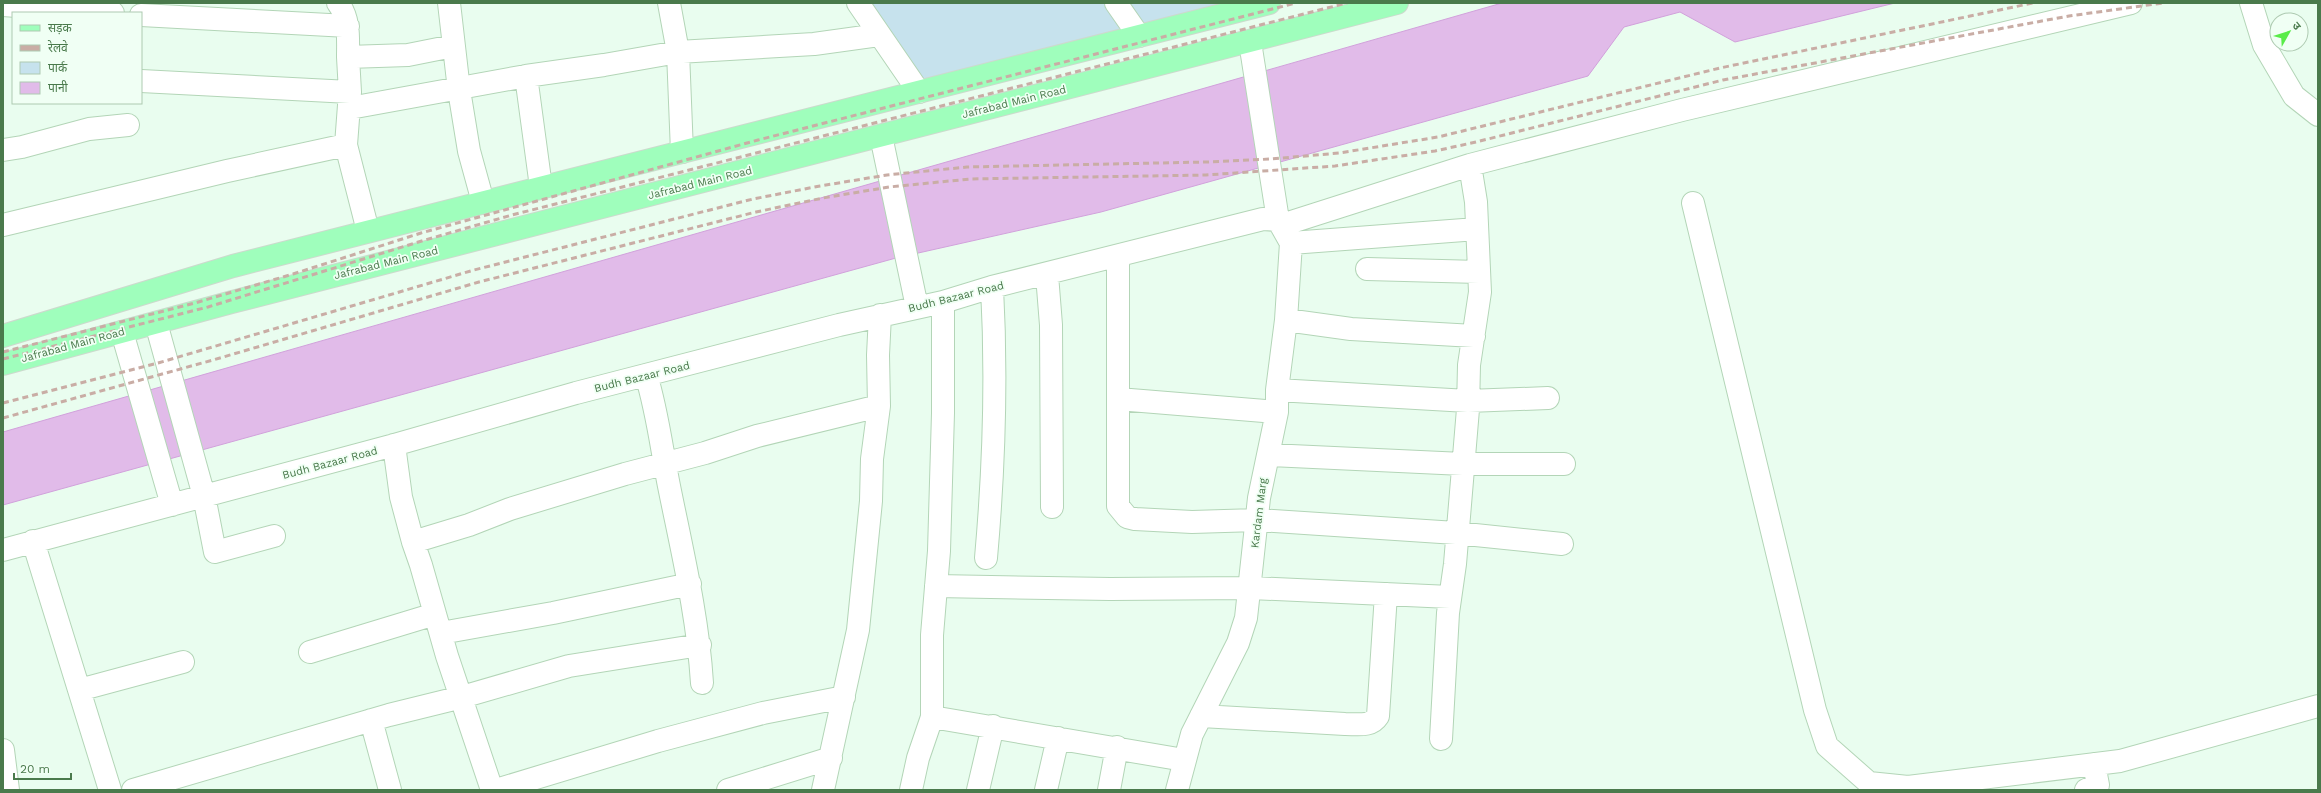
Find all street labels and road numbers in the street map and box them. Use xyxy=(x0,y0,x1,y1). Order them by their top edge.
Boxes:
street label: Jafrabad Main Road xyxy=(961,83,1067,121)
street label: Jafrabad Main Road xyxy=(647,164,753,202)
street label: Jafrabad Main Road xyxy=(333,244,439,282)
street label: Budh Bazaar Road xyxy=(907,279,1005,315)
street label: Jafrabad Main Road xyxy=(20,325,126,365)
street label: Budh Bazaar Road xyxy=(593,359,691,395)
street label: Budh Bazaar Road xyxy=(281,444,379,482)
street label: Kardam Marg xyxy=(1248,477,1270,549)

